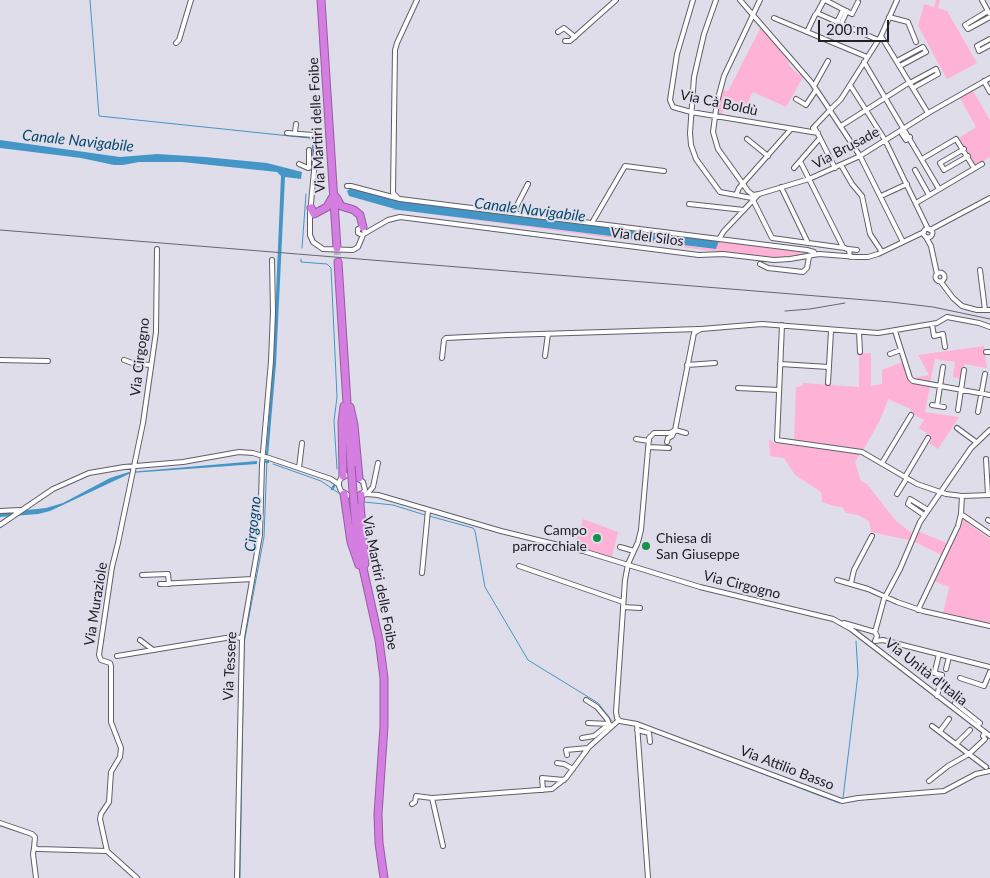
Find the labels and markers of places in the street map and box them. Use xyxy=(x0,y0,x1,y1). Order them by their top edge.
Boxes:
place label: Campo parrocchiale xyxy=(512,522,587,554)
place label: Chiesa di San Giuseppe xyxy=(656,530,740,562)
marker: Campo parrocchiale xyxy=(591,532,603,544)
marker: Chiesa di San Giuseppe xyxy=(640,540,652,552)

